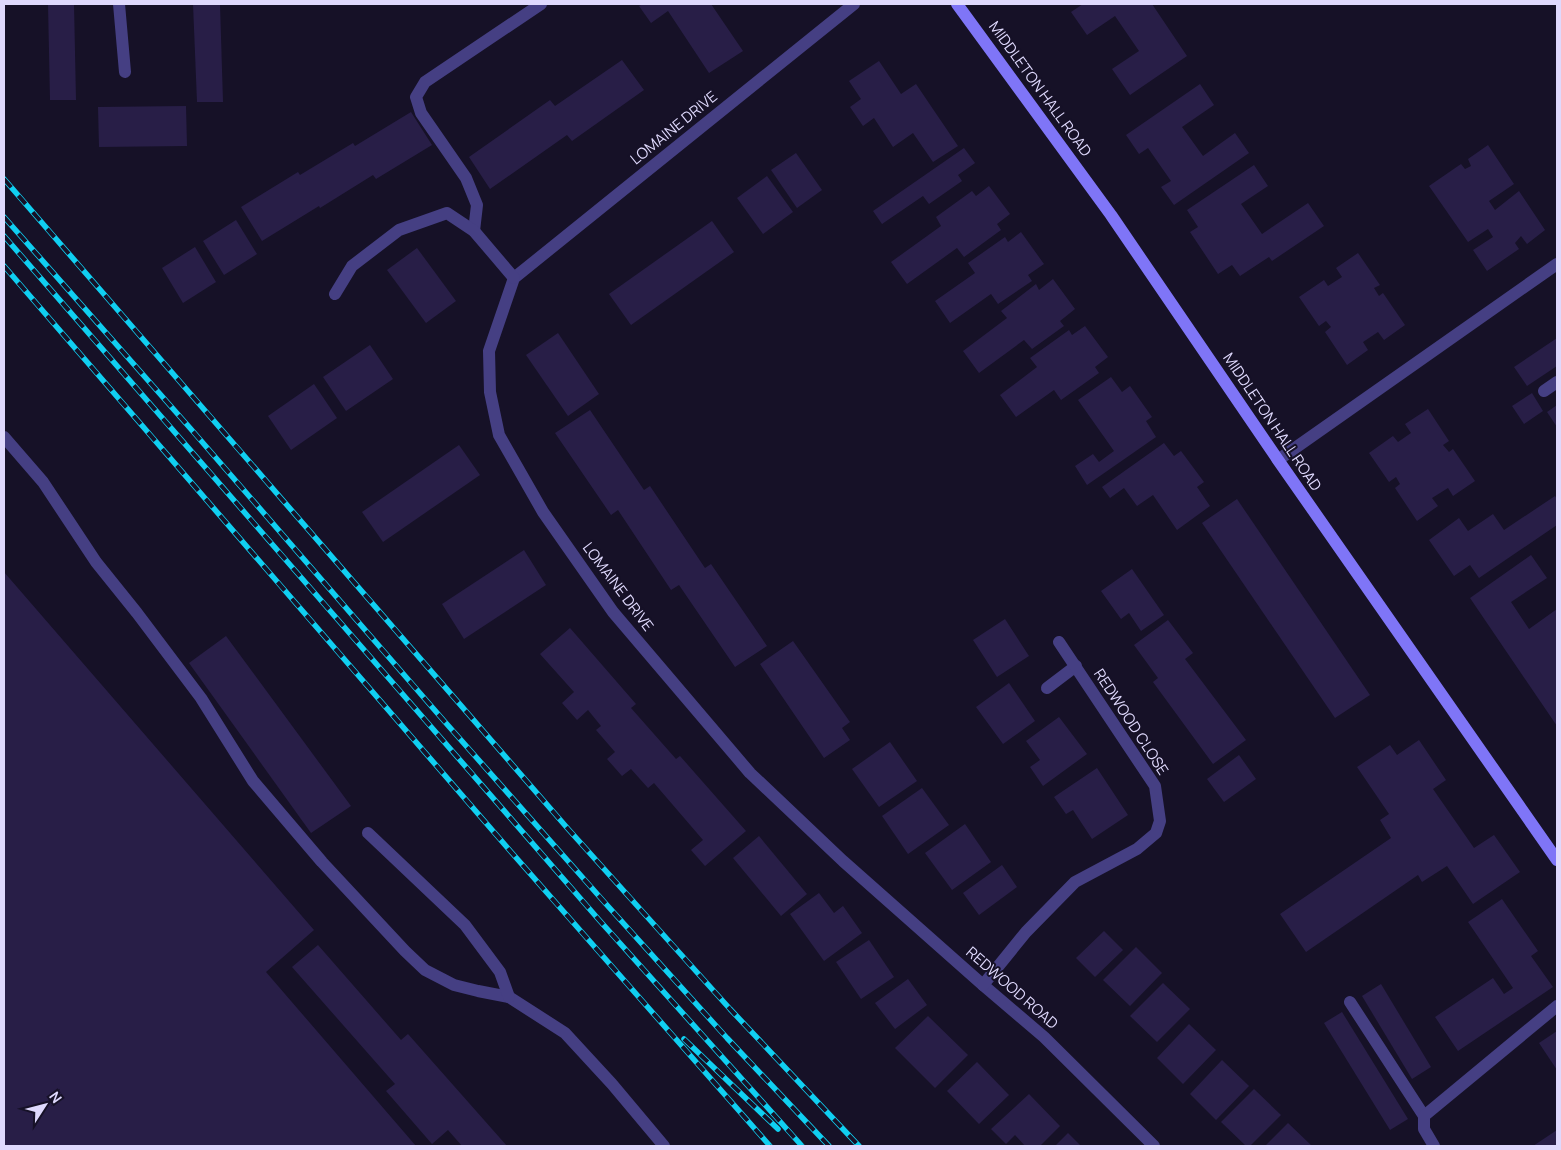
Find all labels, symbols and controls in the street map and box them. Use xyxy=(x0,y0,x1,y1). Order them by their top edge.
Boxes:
street label: MIDDLETON HALL ROAD xyxy=(984,17,1097,161)
street label: LOMAINE DRIVE xyxy=(626,86,722,169)
street label: MIDDLETON HALL ROAD xyxy=(1218,349,1327,495)
street label: LOMAINE DRIVE xyxy=(578,538,659,635)
street label: REDWOOD CLOSE xyxy=(1089,664,1174,779)
street label: REDWOOD ROAD xyxy=(962,942,1063,1034)
north arrow xyxy=(20,1080,70,1130)
text: N xyxy=(45,1087,67,1107)

